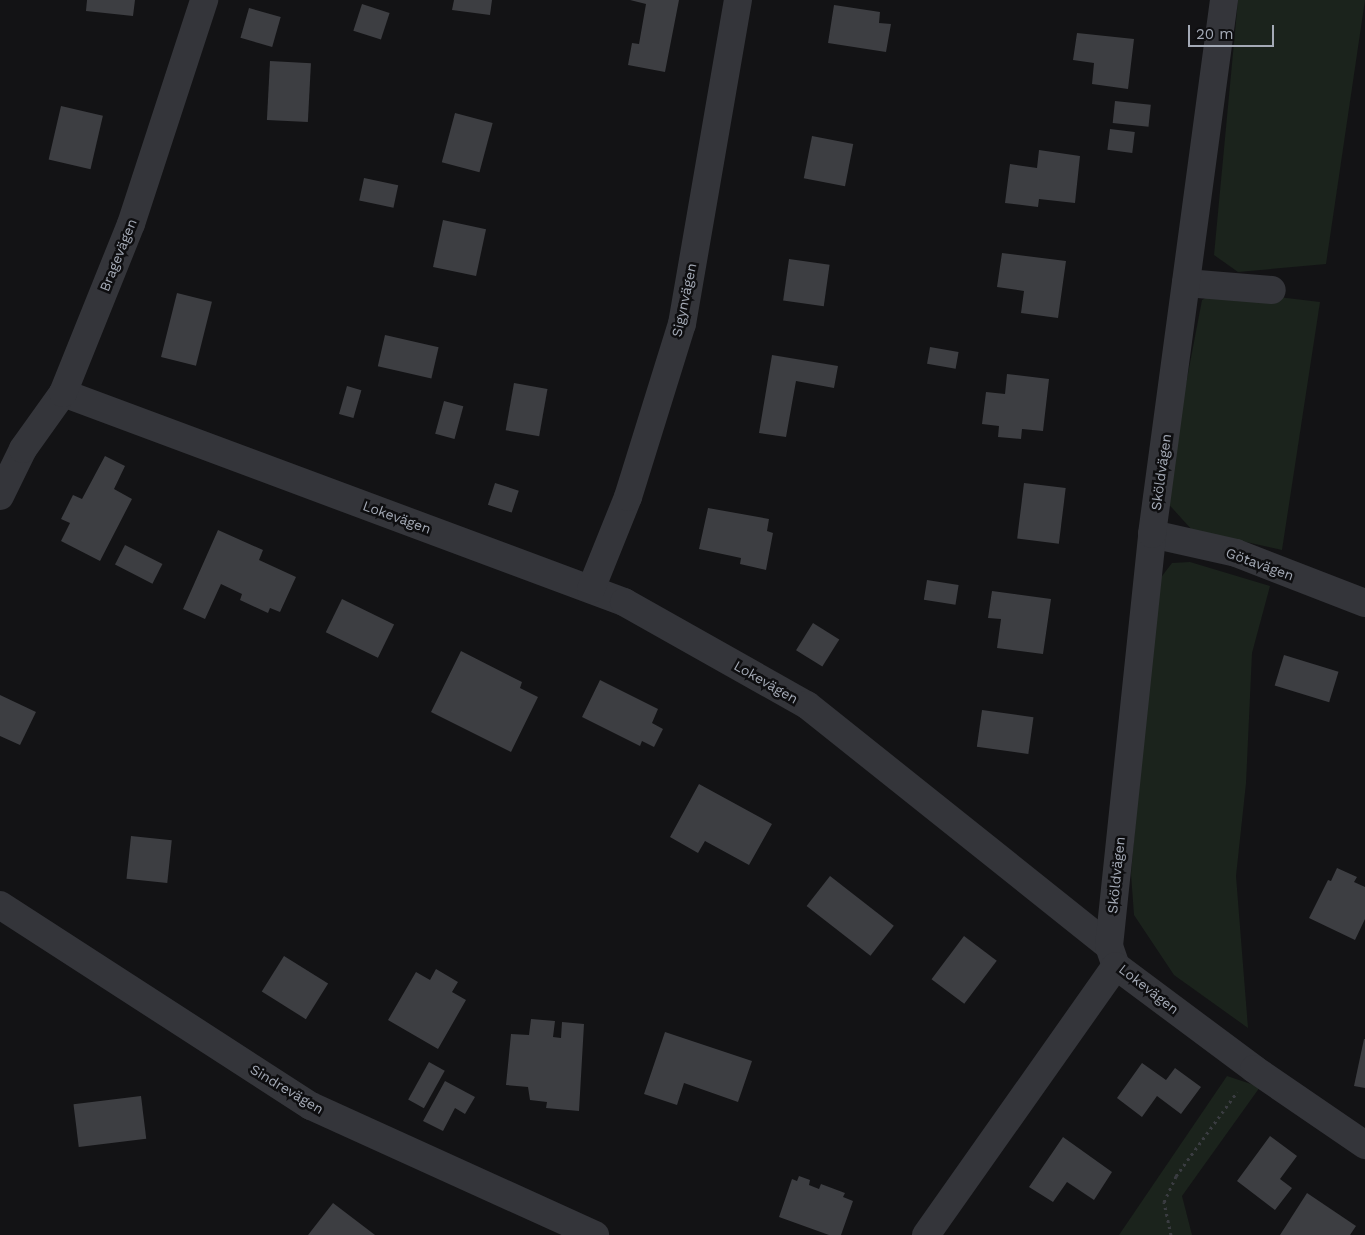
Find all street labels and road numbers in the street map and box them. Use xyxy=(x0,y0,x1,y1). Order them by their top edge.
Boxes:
street label: Bragevägen xyxy=(96,216,140,294)
street label: Sigynvägen xyxy=(668,262,700,338)
street label: Sköldvägen xyxy=(1147,433,1175,511)
street label: Lokevägen xyxy=(361,497,433,537)
street label: Götavägen xyxy=(1224,544,1296,584)
street label: Lokevägen xyxy=(731,657,801,707)
street label: Sköldvägen xyxy=(1104,836,1128,914)
street label: Lokevägen xyxy=(1116,960,1182,1018)
street label: Sindrevägen xyxy=(247,1061,327,1117)

